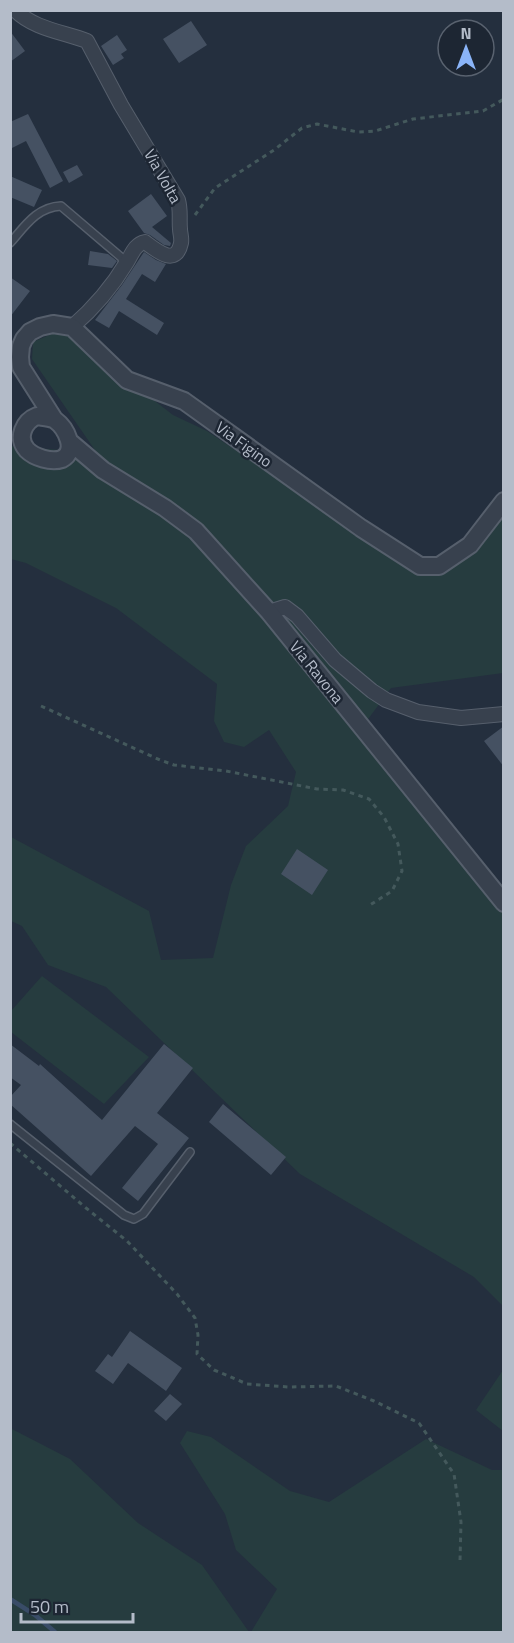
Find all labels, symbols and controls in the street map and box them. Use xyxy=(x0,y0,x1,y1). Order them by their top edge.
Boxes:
north arrow xyxy=(436,18,496,78)
text: N xyxy=(460,21,472,45)
street label: Via Volta xyxy=(138,144,188,208)
street label: Via Figino xyxy=(211,415,277,473)
street label: Via Ravona xyxy=(284,635,350,709)
scale bar xyxy=(21,1586,134,1624)
text: 50 m xyxy=(30,1593,69,1620)

